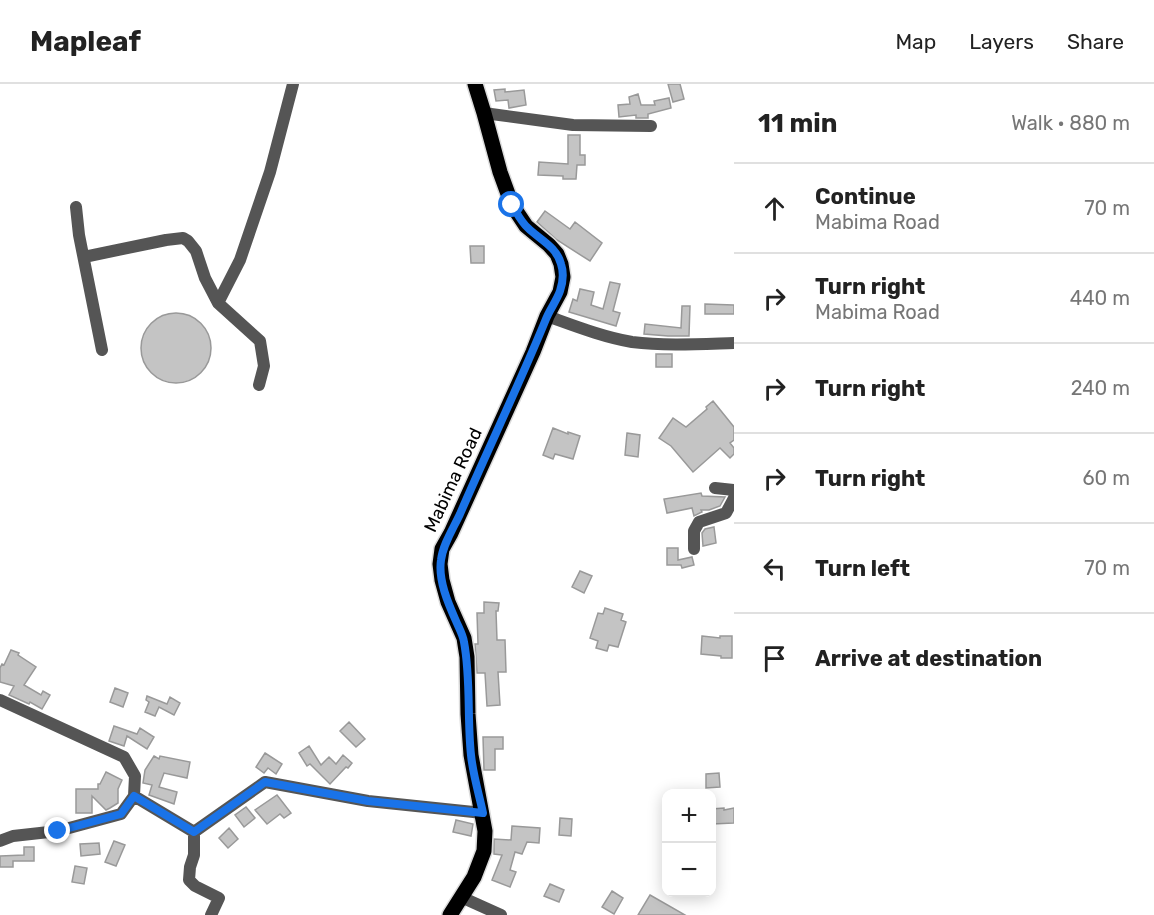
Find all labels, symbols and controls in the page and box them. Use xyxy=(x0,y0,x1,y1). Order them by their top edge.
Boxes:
text: Mapleaf xyxy=(30,25,141,58)
text: Map xyxy=(895,29,936,54)
text: Layers xyxy=(969,29,1034,54)
text: Share xyxy=(1067,29,1124,54)
text: 11 min xyxy=(758,108,837,139)
text: Walk · 880 m xyxy=(1011,111,1130,135)
text: Continue xyxy=(815,183,916,210)
route start xyxy=(498,191,524,217)
icon: ahead xyxy=(758,192,791,225)
text: 70 m xyxy=(1084,196,1130,220)
text: Mabima Road xyxy=(815,210,940,234)
text: Turn right xyxy=(815,273,925,300)
icon: right xyxy=(758,282,791,315)
text: 440 m xyxy=(1070,286,1130,310)
text: Mabima Road xyxy=(815,300,940,324)
icon: right xyxy=(758,372,791,405)
text: Turn right xyxy=(815,375,925,402)
text: 240 m xyxy=(1071,376,1130,400)
street label: Mabima Road xyxy=(419,424,487,536)
icon: right xyxy=(758,462,791,495)
text: Turn right xyxy=(815,465,925,492)
text: 60 m xyxy=(1083,466,1130,490)
icon: left xyxy=(758,552,791,585)
text: Turn left xyxy=(815,555,910,582)
text: 70 m xyxy=(1084,556,1130,580)
icon: arrive xyxy=(758,642,791,675)
text: Arrive at destination xyxy=(815,645,1042,672)
map controls xyxy=(662,789,716,897)
button: + xyxy=(662,789,716,843)
route end xyxy=(44,817,70,843)
button: − xyxy=(662,843,716,897)

